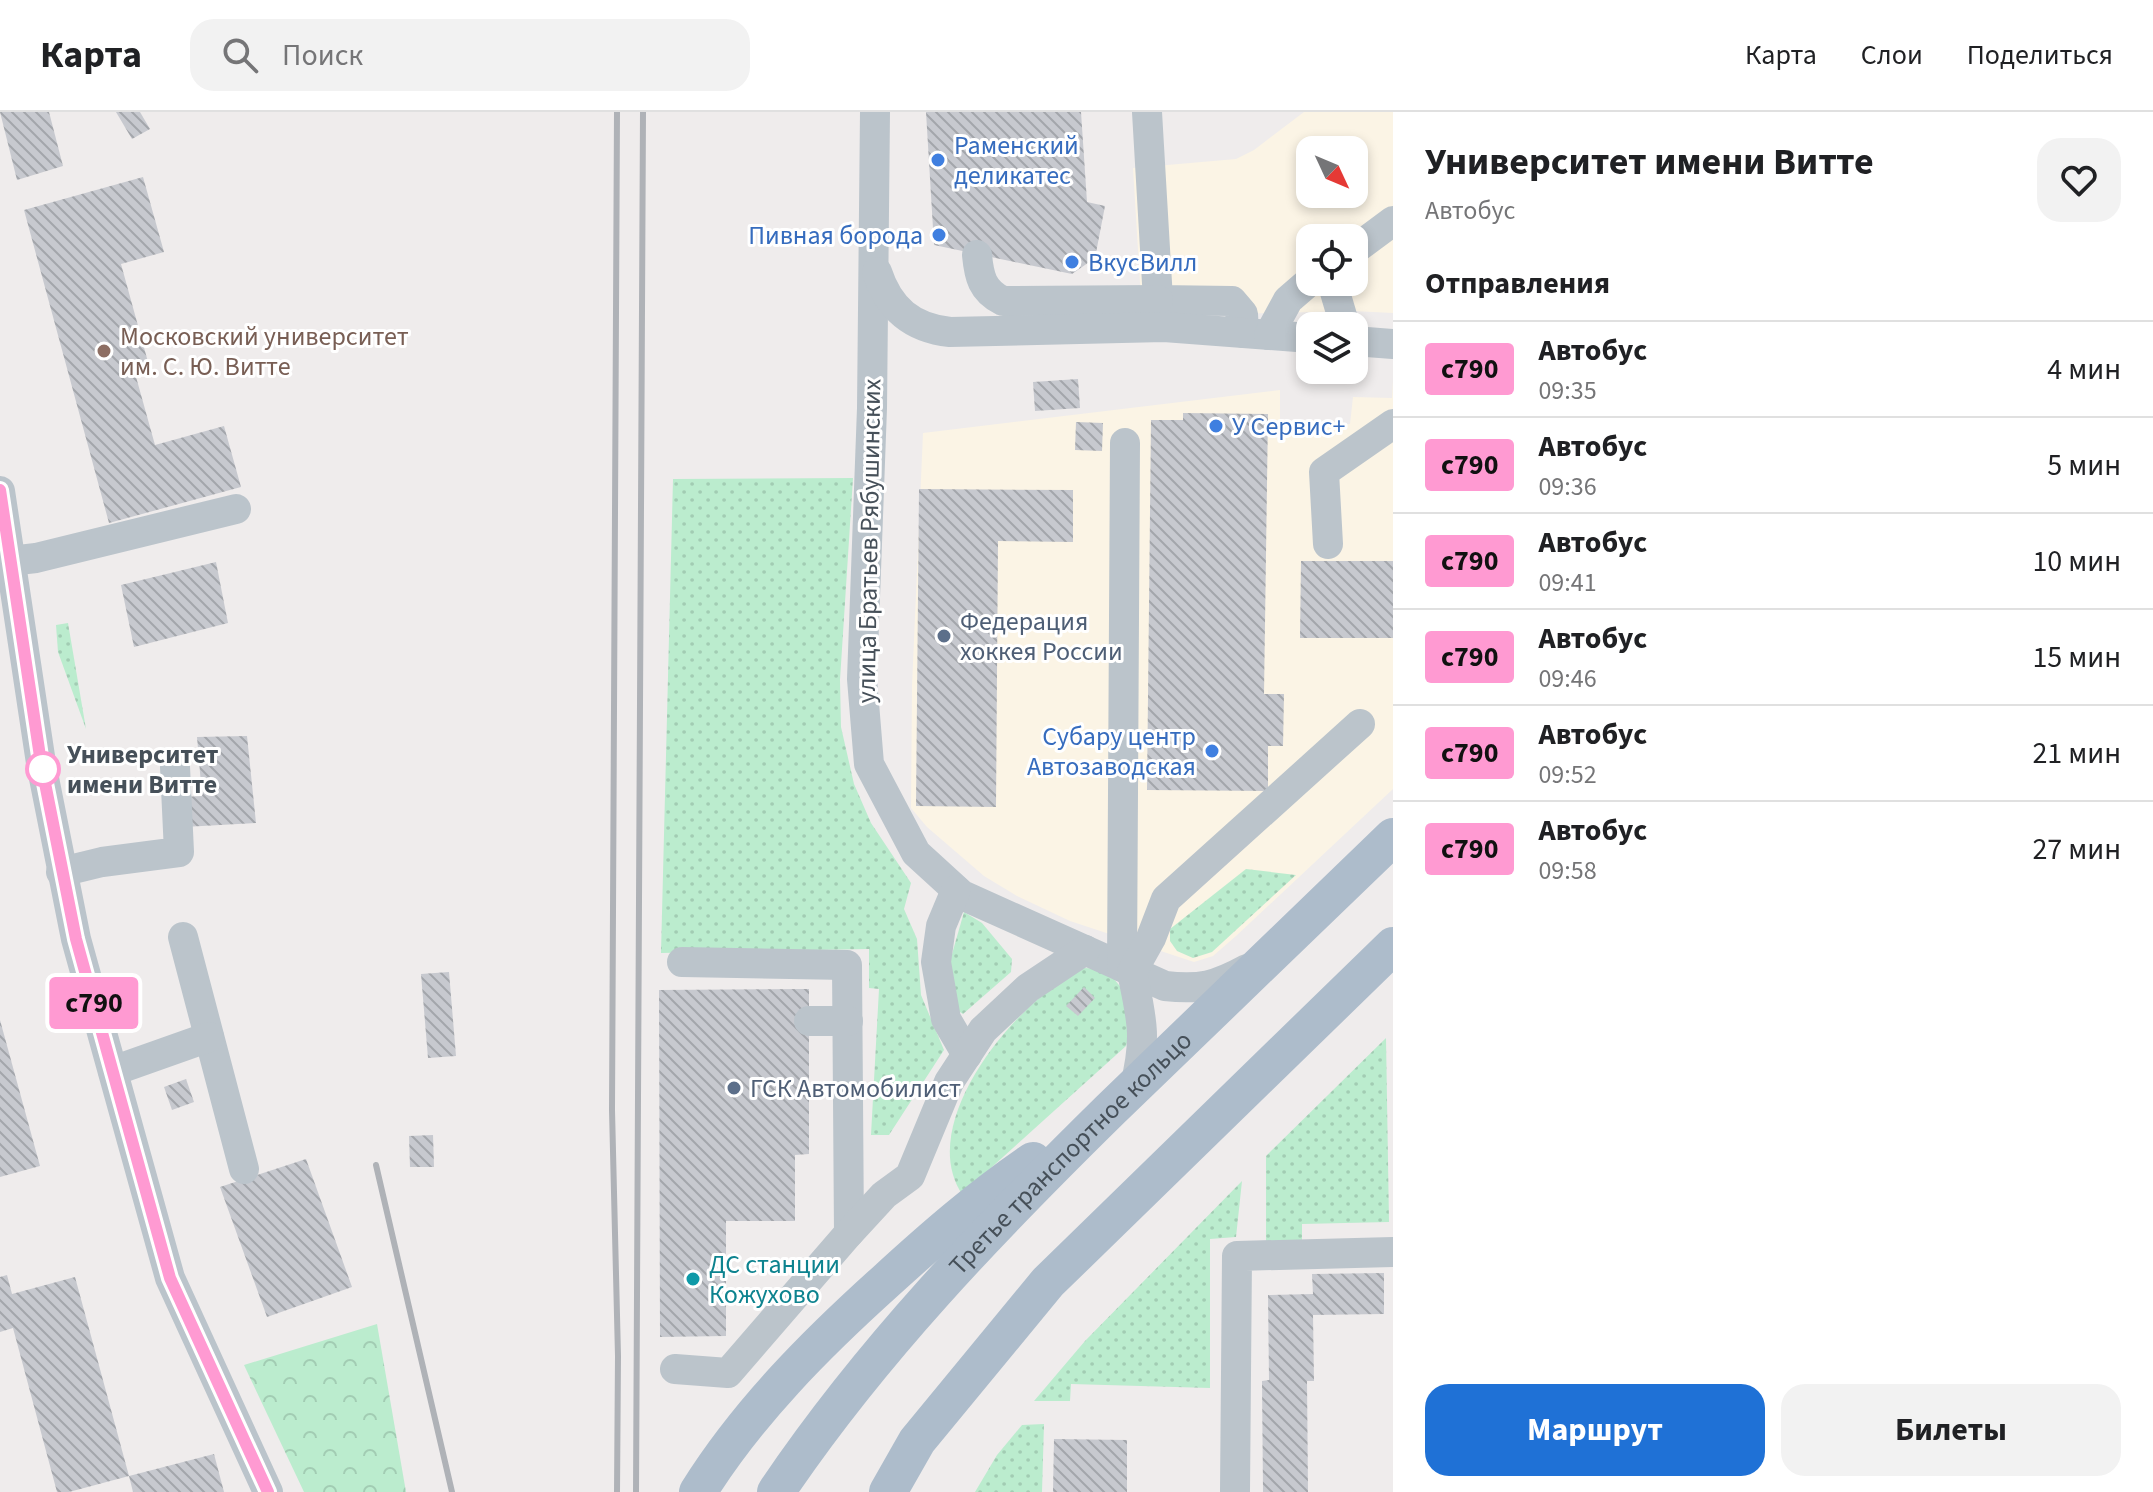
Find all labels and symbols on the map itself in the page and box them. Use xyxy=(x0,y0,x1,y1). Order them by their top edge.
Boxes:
place label: Раменский деликатес xyxy=(954,127,1079,194)
north arrow xyxy=(1296,136,1368,208)
marker: Раменский деликатес xyxy=(929,151,947,169)
place label: Пивная борода xyxy=(748,217,923,254)
marker: Пивная борода xyxy=(930,226,948,244)
place label: ВкусВилл xyxy=(1088,244,1197,281)
marker: ВкусВилл xyxy=(1063,253,1081,271)
place label: Московский университет им. С. Ю. Витте xyxy=(120,318,409,385)
marker: Московский университет им. С. Ю. Витте xyxy=(95,342,113,360)
street label: улица Братьев Рябушинских xyxy=(848,378,890,704)
place label: У Сервис+ xyxy=(1232,408,1345,445)
marker: У Сервис+ xyxy=(1207,417,1225,435)
place label: Федерация хоккея России xyxy=(960,603,1123,670)
marker: Федерация хоккея России xyxy=(935,627,953,645)
place label: Субару центр Автозаводская xyxy=(1027,718,1196,785)
place label: Университет имени Витте xyxy=(67,736,219,803)
marker: Субару центр Автозаводская xyxy=(1203,742,1221,760)
marker: Университет имени Витте xyxy=(26,752,60,786)
line badge: с790 xyxy=(38,977,150,1029)
street label: Третье транспортное кольцо xyxy=(940,1022,1200,1283)
place label: ГСК Автомобилист xyxy=(750,1070,961,1107)
marker: ГСК Автомобилист xyxy=(725,1079,743,1097)
place label: ДС станции Кожухово xyxy=(709,1246,840,1313)
marker: ДС станции Кожухово xyxy=(684,1270,702,1288)

